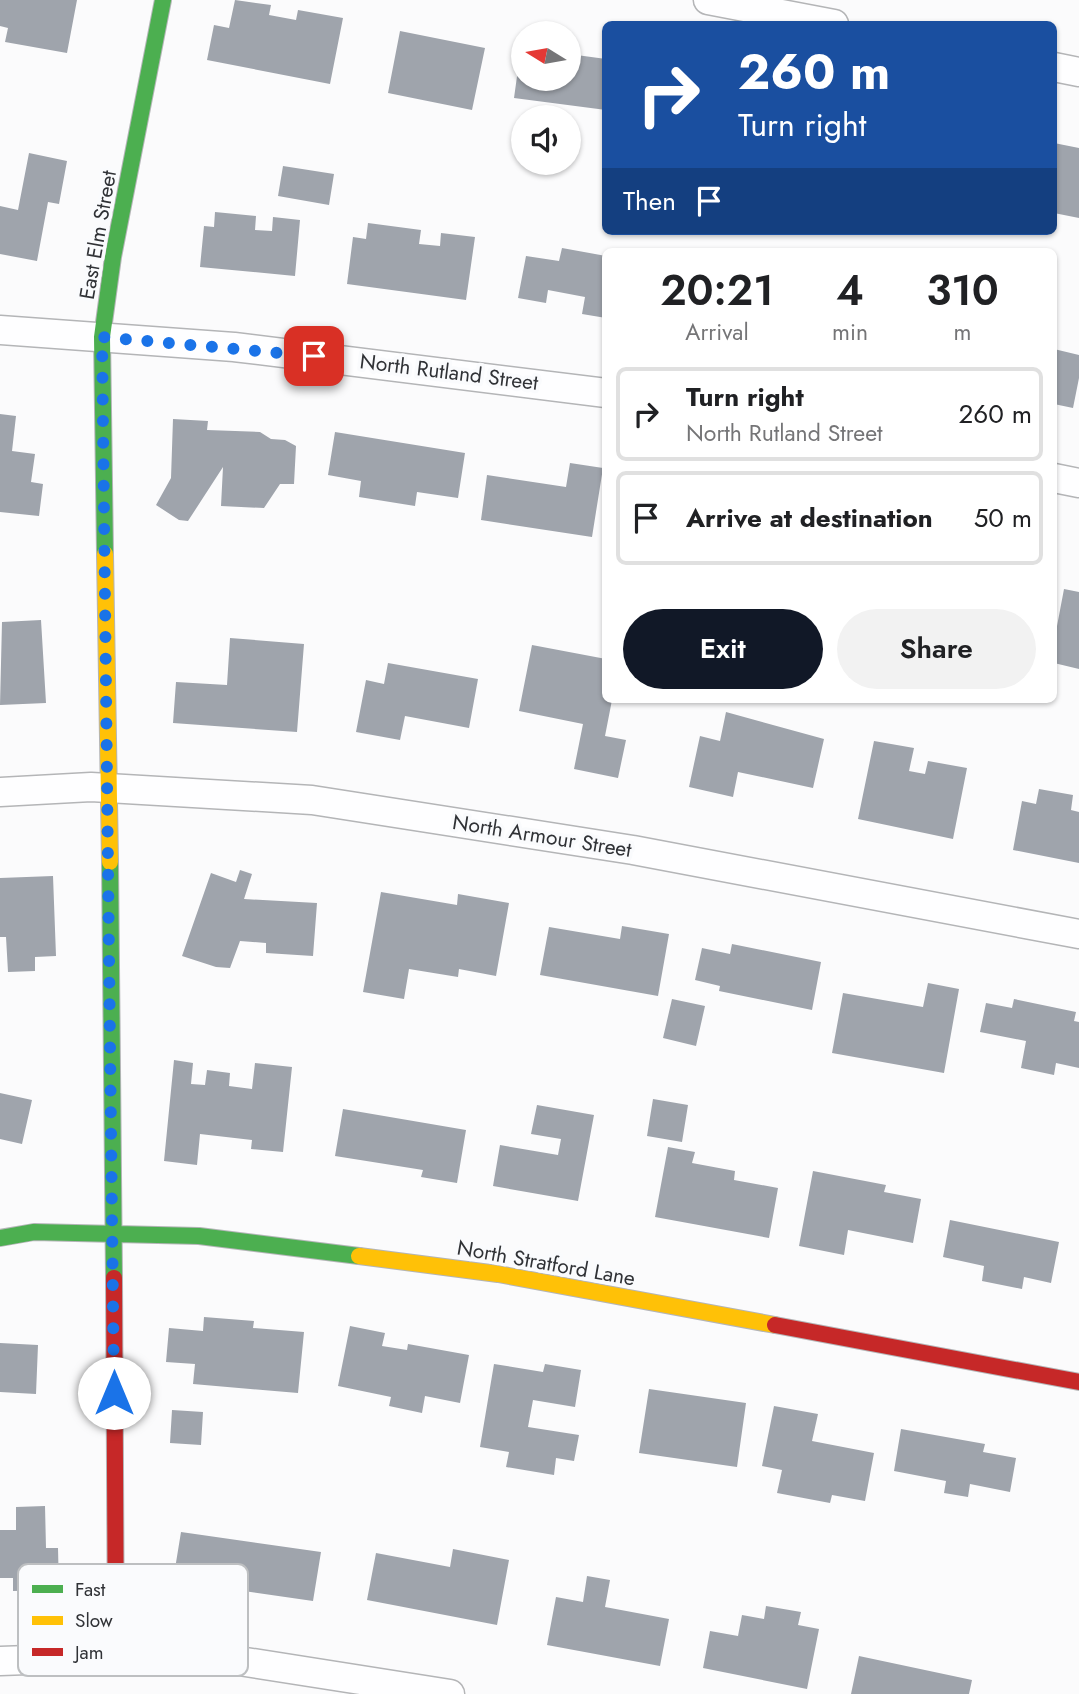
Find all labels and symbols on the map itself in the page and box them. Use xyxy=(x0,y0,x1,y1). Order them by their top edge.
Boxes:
north arrow xyxy=(511,21,581,91)
street label: East Elm Street xyxy=(72,168,124,302)
pin xyxy=(284,326,344,386)
street label: North Rutland Street xyxy=(358,346,540,398)
street label: North Armour Street xyxy=(450,807,634,865)
street label: North Stratford Lane xyxy=(454,1233,638,1293)
position arrow xyxy=(77,1356,151,1430)
legend xyxy=(18,1564,248,1676)
text: Fast xyxy=(75,1576,106,1603)
text: Slow xyxy=(75,1607,113,1634)
text: Jam xyxy=(72,1639,104,1666)

